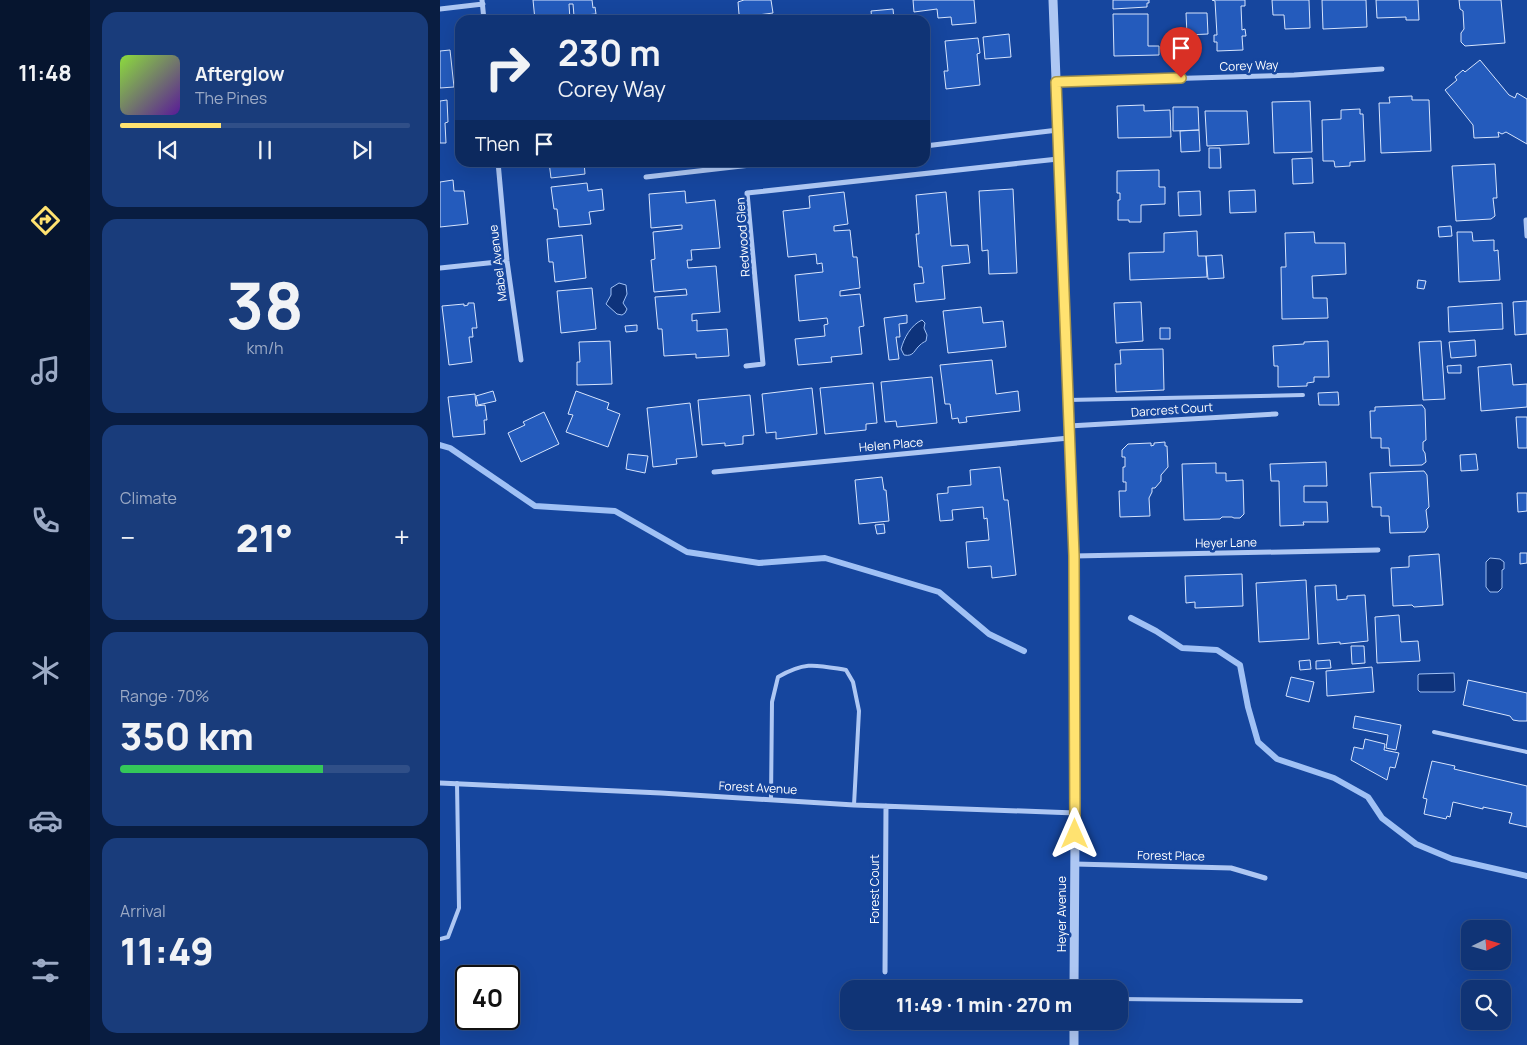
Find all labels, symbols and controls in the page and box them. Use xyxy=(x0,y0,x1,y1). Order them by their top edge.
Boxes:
pin xyxy=(1160,27,1202,78)
text: 230 m xyxy=(558,29,661,77)
icon: arrive xyxy=(1167,34,1195,62)
icon: right xyxy=(475,35,540,100)
street label: Corey Way xyxy=(1219,56,1279,75)
text: 11:48 xyxy=(18,58,72,88)
text: Afterglow xyxy=(195,61,284,87)
text: Corey Way xyxy=(558,74,666,104)
text: The Pines xyxy=(195,87,267,109)
icon: arrive xyxy=(530,130,558,158)
text: Then xyxy=(475,131,520,157)
icon: previous xyxy=(154,136,182,164)
icon: pause xyxy=(251,136,279,164)
icon: next xyxy=(348,136,376,164)
street label: Redwood Glen xyxy=(731,197,754,277)
icon: directions xyxy=(28,203,63,238)
street label: Mabel Avenue xyxy=(484,224,511,302)
text: 38 xyxy=(226,260,304,349)
text: km/h xyxy=(246,337,284,359)
icon: music xyxy=(28,353,63,388)
street label: Darcrest Court xyxy=(1130,398,1214,421)
street label: Helen Place xyxy=(858,433,924,456)
text: Climate xyxy=(120,487,177,509)
icon: phone xyxy=(28,503,63,538)
text: 21° xyxy=(236,511,293,563)
text: − xyxy=(120,518,135,556)
text: + xyxy=(394,518,410,556)
street label: Heyer Lane xyxy=(1195,533,1257,552)
icon: climate xyxy=(28,653,63,688)
text: Range · 70% xyxy=(120,685,210,707)
text: 350 km xyxy=(120,709,254,761)
street label: Forest Avenue xyxy=(718,777,798,798)
icon: car xyxy=(28,803,63,838)
position arrow xyxy=(1048,807,1100,859)
street label: Forest Place xyxy=(1137,846,1205,865)
street label: Forest Court xyxy=(866,854,883,924)
street label: Heyer Avenue xyxy=(1053,876,1070,952)
text: Arrival xyxy=(120,900,166,922)
north arrow xyxy=(1461,920,1511,970)
map controls xyxy=(1461,920,1511,1030)
text: 11:49 xyxy=(120,924,214,976)
icon: filters xyxy=(28,953,63,988)
speed limit sign: 40 xyxy=(455,965,520,1030)
button: search xyxy=(1461,980,1511,1030)
text: 11:49 · 1 min · 270 m xyxy=(896,992,1072,1018)

